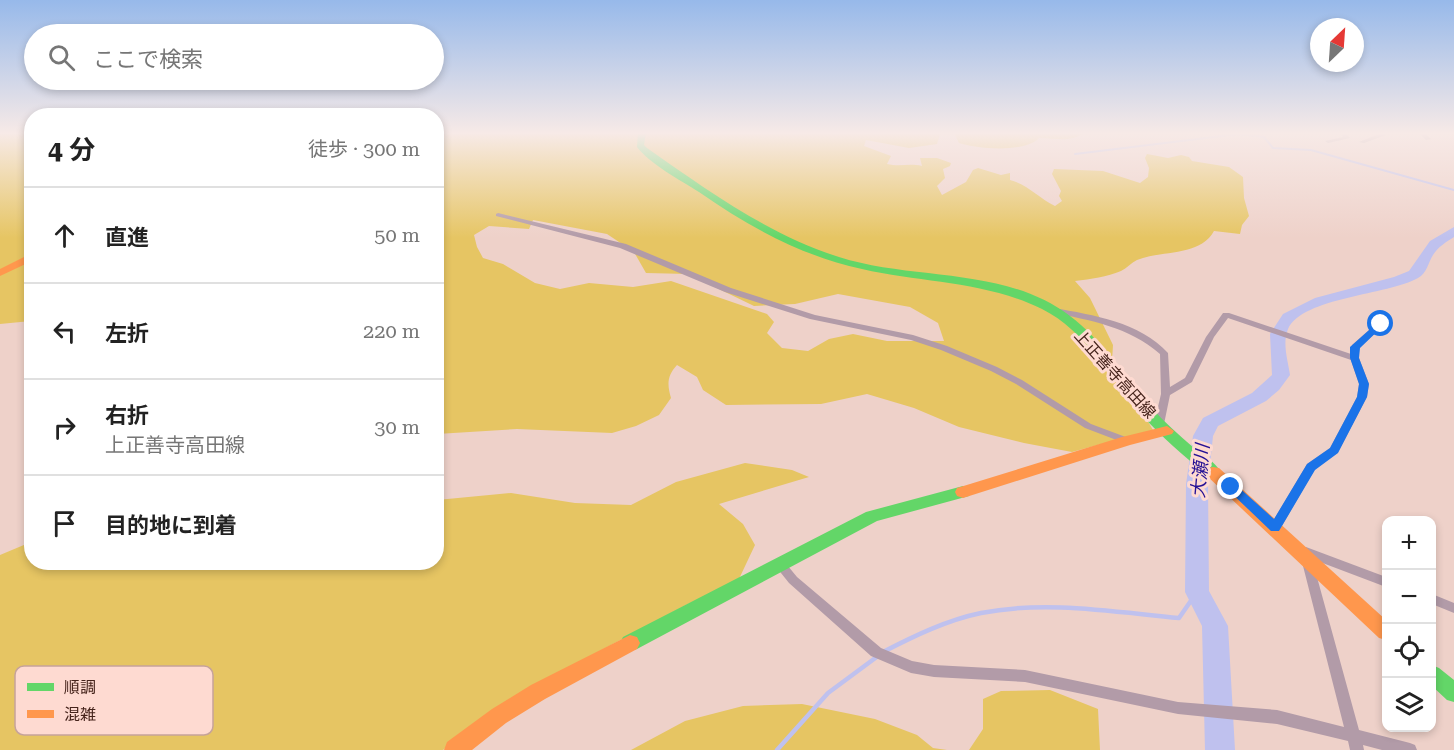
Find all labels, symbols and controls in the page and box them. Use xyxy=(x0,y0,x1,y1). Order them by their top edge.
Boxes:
north arrow xyxy=(1310,18,1364,72)
search box xyxy=(24,24,444,90)
icon: search xyxy=(45,41,78,74)
text: ここで検索 xyxy=(93,47,203,72)
text: 4 分 xyxy=(48,135,95,165)
text: 徒歩 · 300 m xyxy=(308,137,420,161)
icon: ahead xyxy=(48,219,81,252)
text: 50 m xyxy=(374,223,420,247)
text: 直進 xyxy=(105,225,149,250)
route start xyxy=(1367,310,1393,336)
icon: left xyxy=(48,315,81,348)
text: 220 m xyxy=(363,319,420,343)
text: 左折 xyxy=(105,321,149,346)
street label: 上正善寺高田線 xyxy=(1070,326,1160,422)
text: 右折 xyxy=(105,403,149,428)
icon: right xyxy=(48,411,81,444)
text: 30 m xyxy=(374,415,420,439)
text: 上正善寺高田線 xyxy=(105,433,245,457)
water label: 大瀬川 xyxy=(1187,441,1213,499)
route end xyxy=(1217,473,1243,499)
icon: arrive xyxy=(48,507,81,540)
text: 目的地に到着 xyxy=(105,513,237,538)
map controls xyxy=(1382,516,1436,732)
button: + xyxy=(1382,516,1436,570)
button: − xyxy=(1382,570,1436,624)
button: locate xyxy=(1382,624,1436,678)
legend xyxy=(15,666,213,735)
text: 順調 xyxy=(64,678,96,697)
button: layers xyxy=(1382,678,1436,732)
text: 混雑 xyxy=(64,705,96,724)

